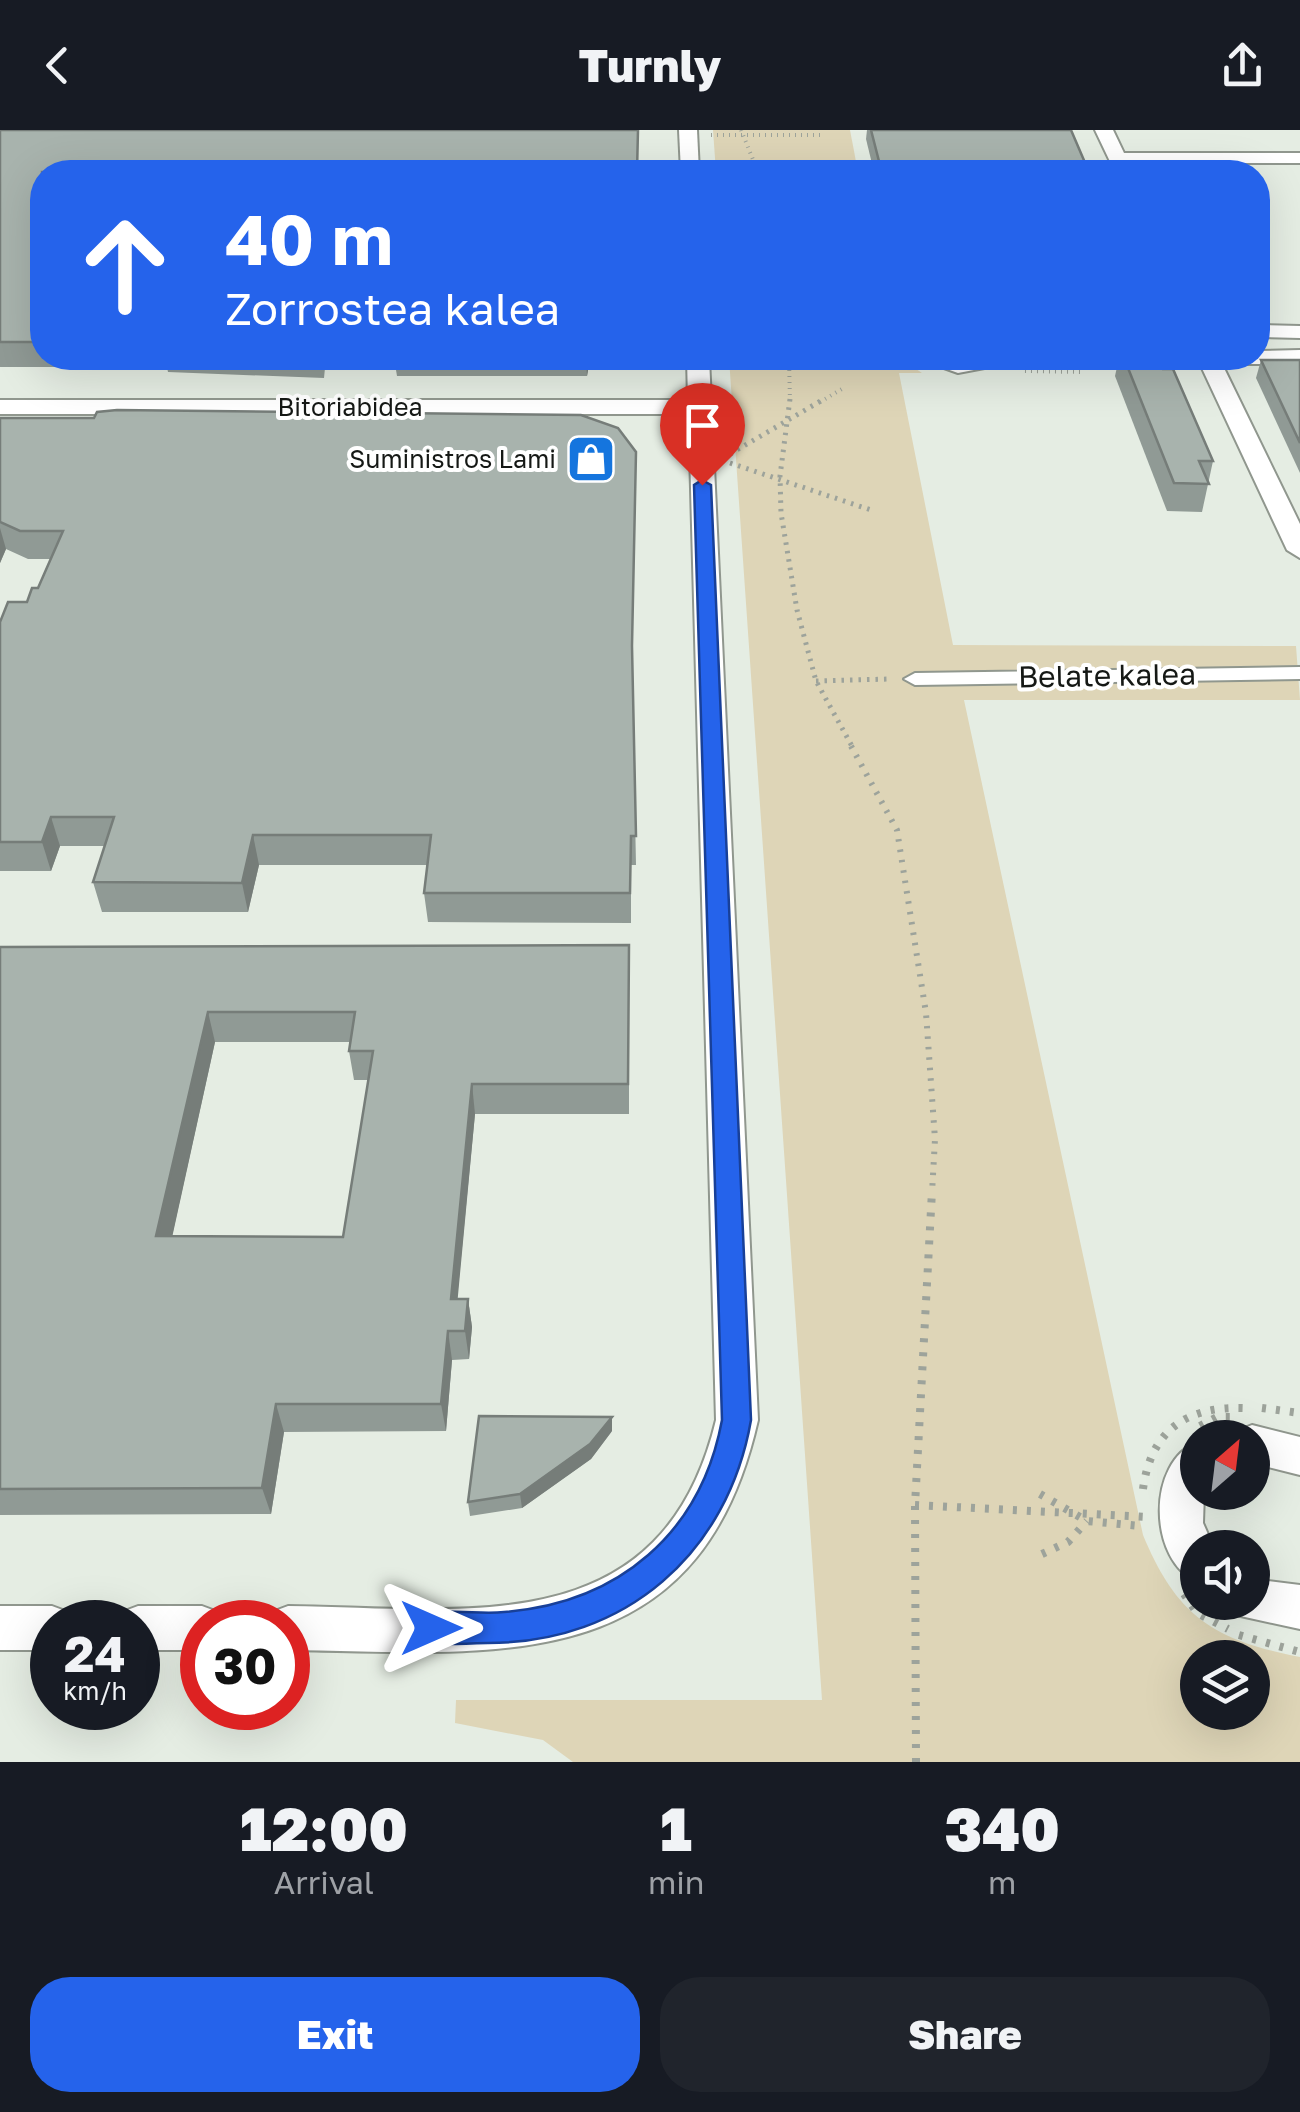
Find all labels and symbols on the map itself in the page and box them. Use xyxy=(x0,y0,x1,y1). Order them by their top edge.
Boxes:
pin xyxy=(660,383,745,486)
street label: Bitoriabidea xyxy=(277,391,423,422)
shop icon: Suministros Lami xyxy=(565,433,617,485)
place label: Suministros Lami xyxy=(349,443,556,474)
street label: Belate kalea xyxy=(1018,655,1196,695)
north arrow xyxy=(1180,1420,1270,1510)
position arrow xyxy=(379,1576,483,1680)
speed limit sign: 30 xyxy=(180,1600,310,1730)

